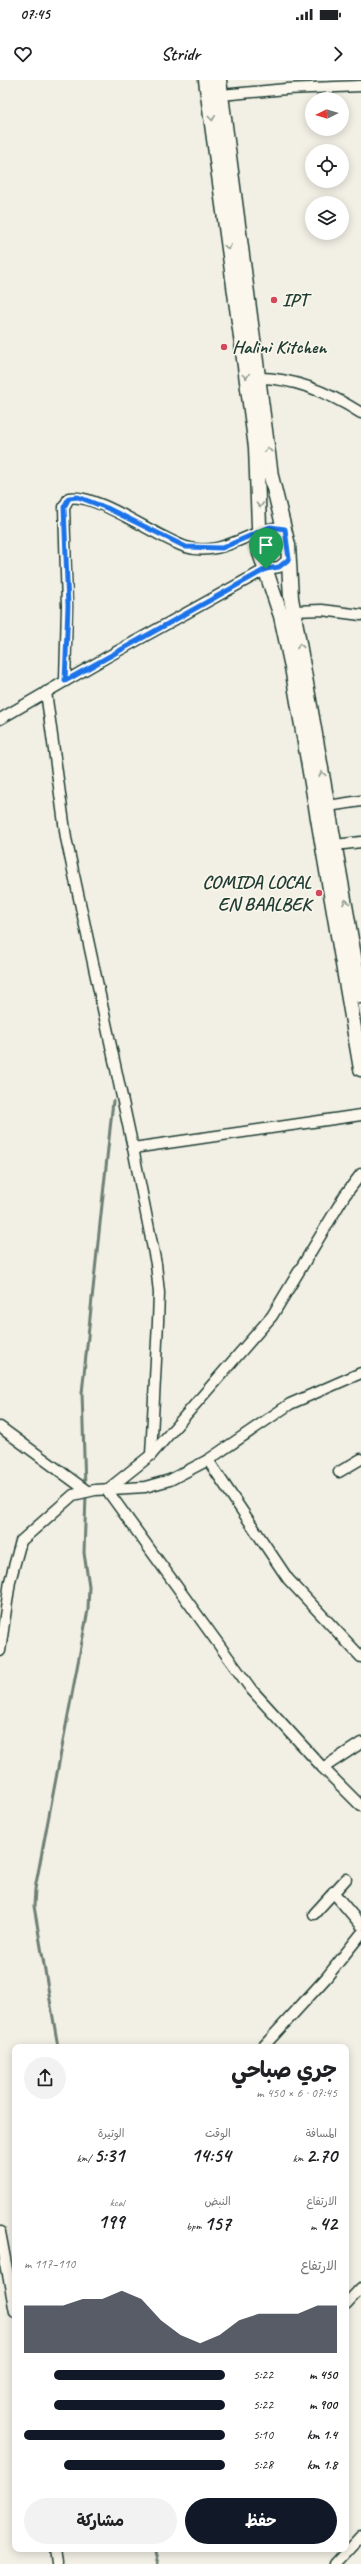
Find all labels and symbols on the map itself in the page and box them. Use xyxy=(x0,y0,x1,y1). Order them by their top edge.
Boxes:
north arrow xyxy=(305,92,349,136)
one-way arrow xyxy=(207,115,216,122)
one-way arrow xyxy=(224,244,233,251)
place label: IPT xyxy=(282,288,313,312)
marker: IPT xyxy=(269,295,279,305)
place label: Halini Kitchen xyxy=(232,335,327,359)
marker: Halini Kitchen xyxy=(219,342,229,352)
one-way arrow xyxy=(241,373,250,379)
one-way arrow xyxy=(264,447,273,453)
one-way arrow xyxy=(255,502,264,508)
pin xyxy=(249,528,283,569)
one-way arrow xyxy=(296,643,304,649)
one-way arrow xyxy=(318,771,327,777)
place label: COMIDA LOCAL EN BAALBEK xyxy=(202,870,314,916)
marker: COMIDA LOCAL EN BAALBEK xyxy=(314,888,324,898)
one-way arrow xyxy=(342,899,350,905)

